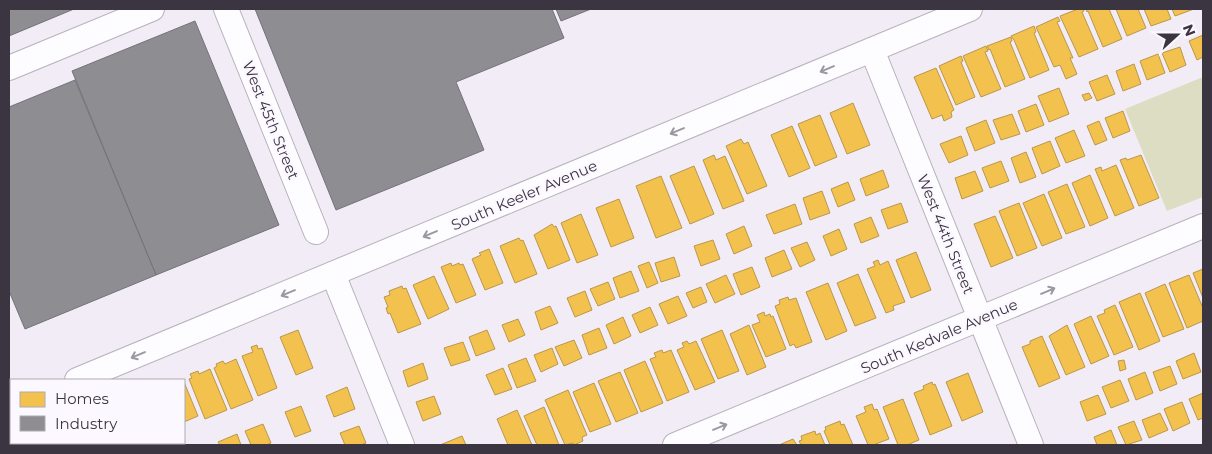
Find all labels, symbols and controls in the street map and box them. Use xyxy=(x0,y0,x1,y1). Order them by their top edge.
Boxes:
north arrow xyxy=(1152,10,1202,60)
text: N xyxy=(1179,22,1200,39)
street label: West 45th Street xyxy=(239,58,303,182)
one-way arrow xyxy=(820,64,835,74)
one-way arrow xyxy=(670,127,685,136)
street label: South Keeler Avenue xyxy=(448,156,600,234)
street label: West 44th Street xyxy=(913,171,979,297)
one-way arrow xyxy=(423,229,438,239)
one-way arrow xyxy=(1040,285,1055,295)
one-way arrow xyxy=(281,288,296,298)
street label: South Kedvale Avenue xyxy=(858,294,1020,378)
one-way arrow xyxy=(131,351,146,360)
legend xyxy=(10,379,185,444)
text: Homes xyxy=(55,389,109,408)
text: Industry xyxy=(55,414,118,433)
one-way arrow xyxy=(713,421,728,430)

